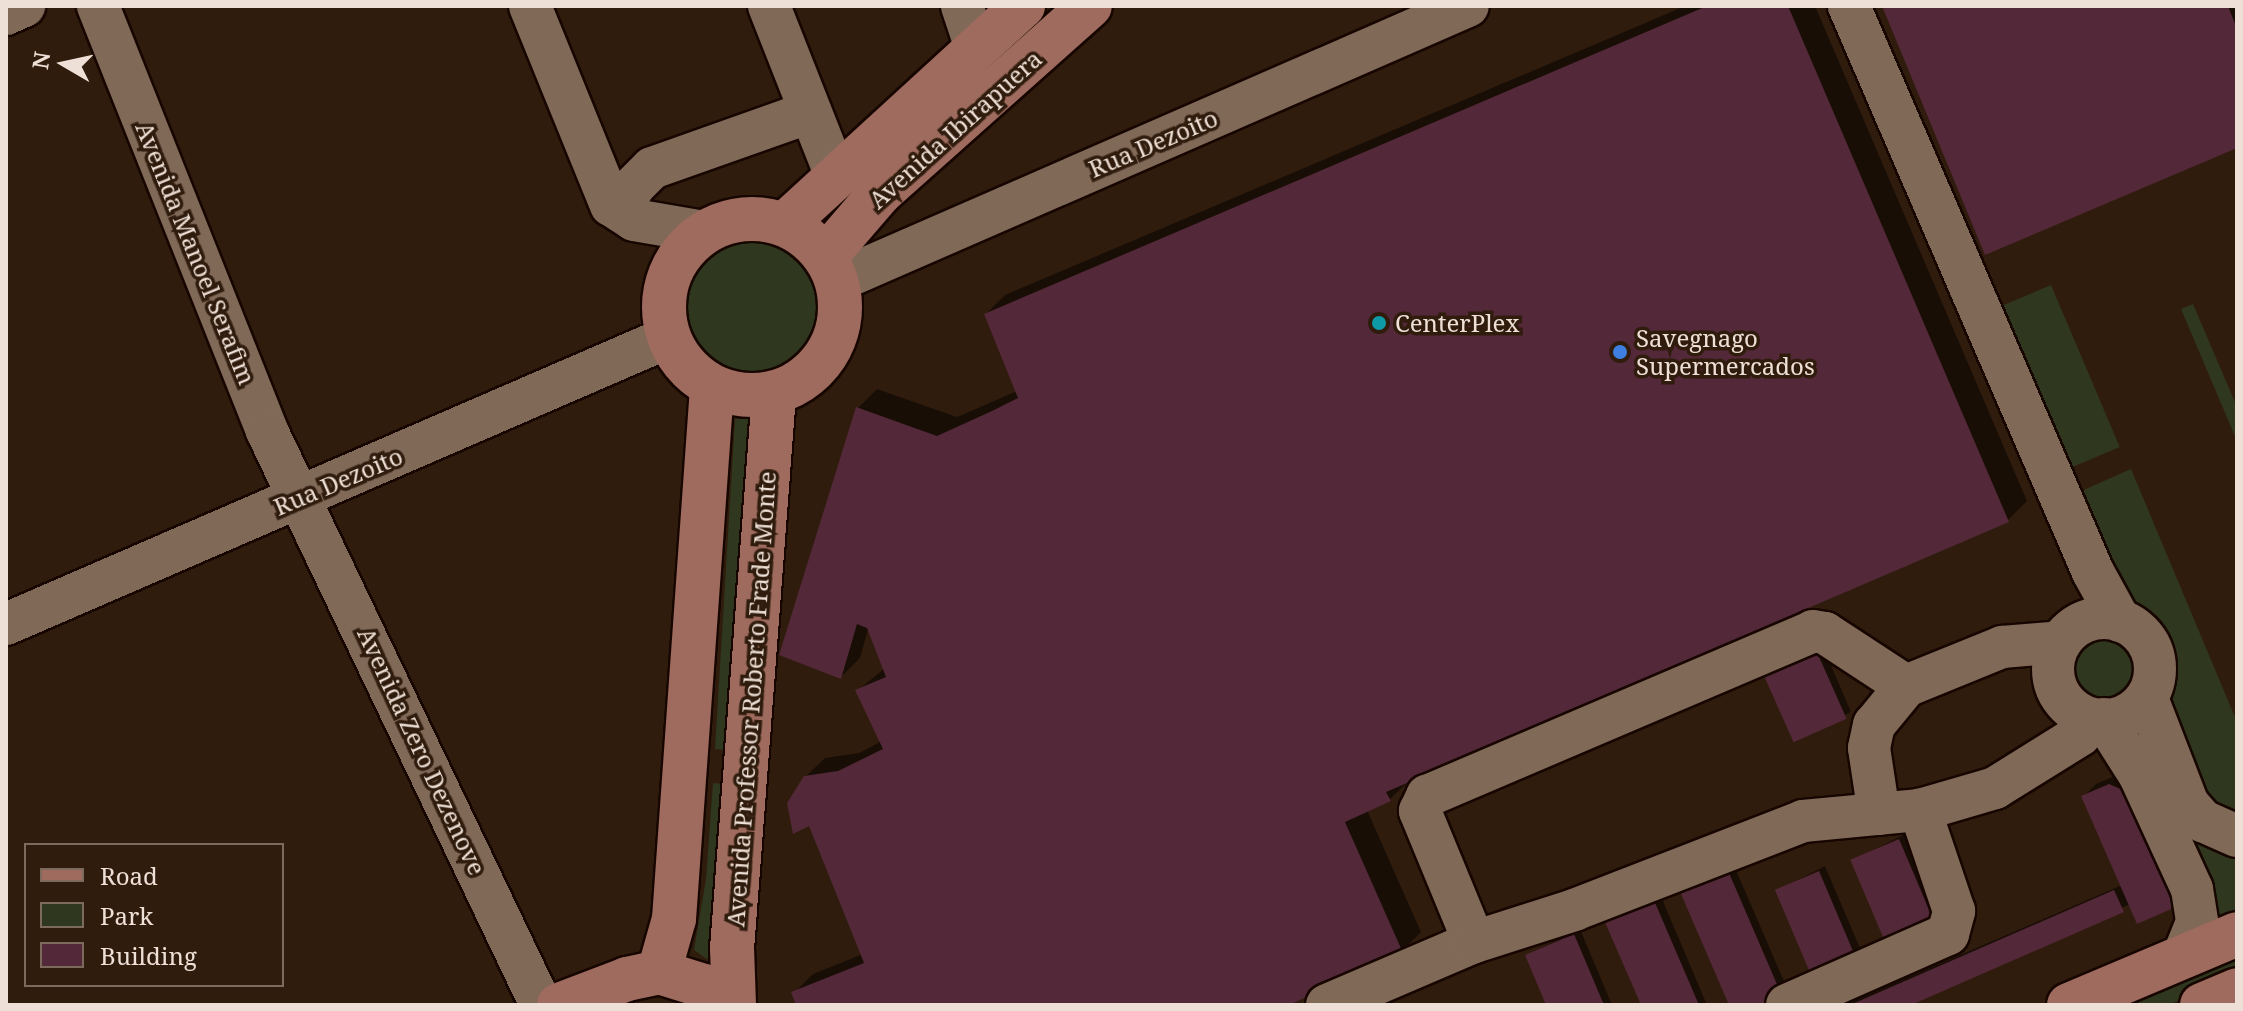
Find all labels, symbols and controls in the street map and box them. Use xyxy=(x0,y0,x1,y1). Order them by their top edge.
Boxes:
north arrow xyxy=(24,24,104,104)
street label: Avenida Ibirapuera xyxy=(863,44,1047,214)
text: N xyxy=(24,49,56,71)
street label: Rua Dezoito xyxy=(1084,103,1222,183)
street label: Avenida Manoel Serafim xyxy=(130,118,262,388)
place label: CenterPlex xyxy=(1395,309,1519,337)
marker: CenterPlex xyxy=(1370,314,1388,332)
place label: Savegnago Supermercados xyxy=(1636,324,1815,380)
marker: Savegnago Supermercados xyxy=(1611,343,1629,361)
street label: Rua Dezoito xyxy=(269,441,407,521)
street label: Avenida Professor Roberto Frade Monte xyxy=(721,470,781,928)
street label: Avenida Zero Dezenove xyxy=(352,623,492,879)
legend xyxy=(24,843,284,987)
text: Road xyxy=(100,859,158,892)
text: Park xyxy=(100,899,153,932)
text: Building xyxy=(100,939,197,972)

